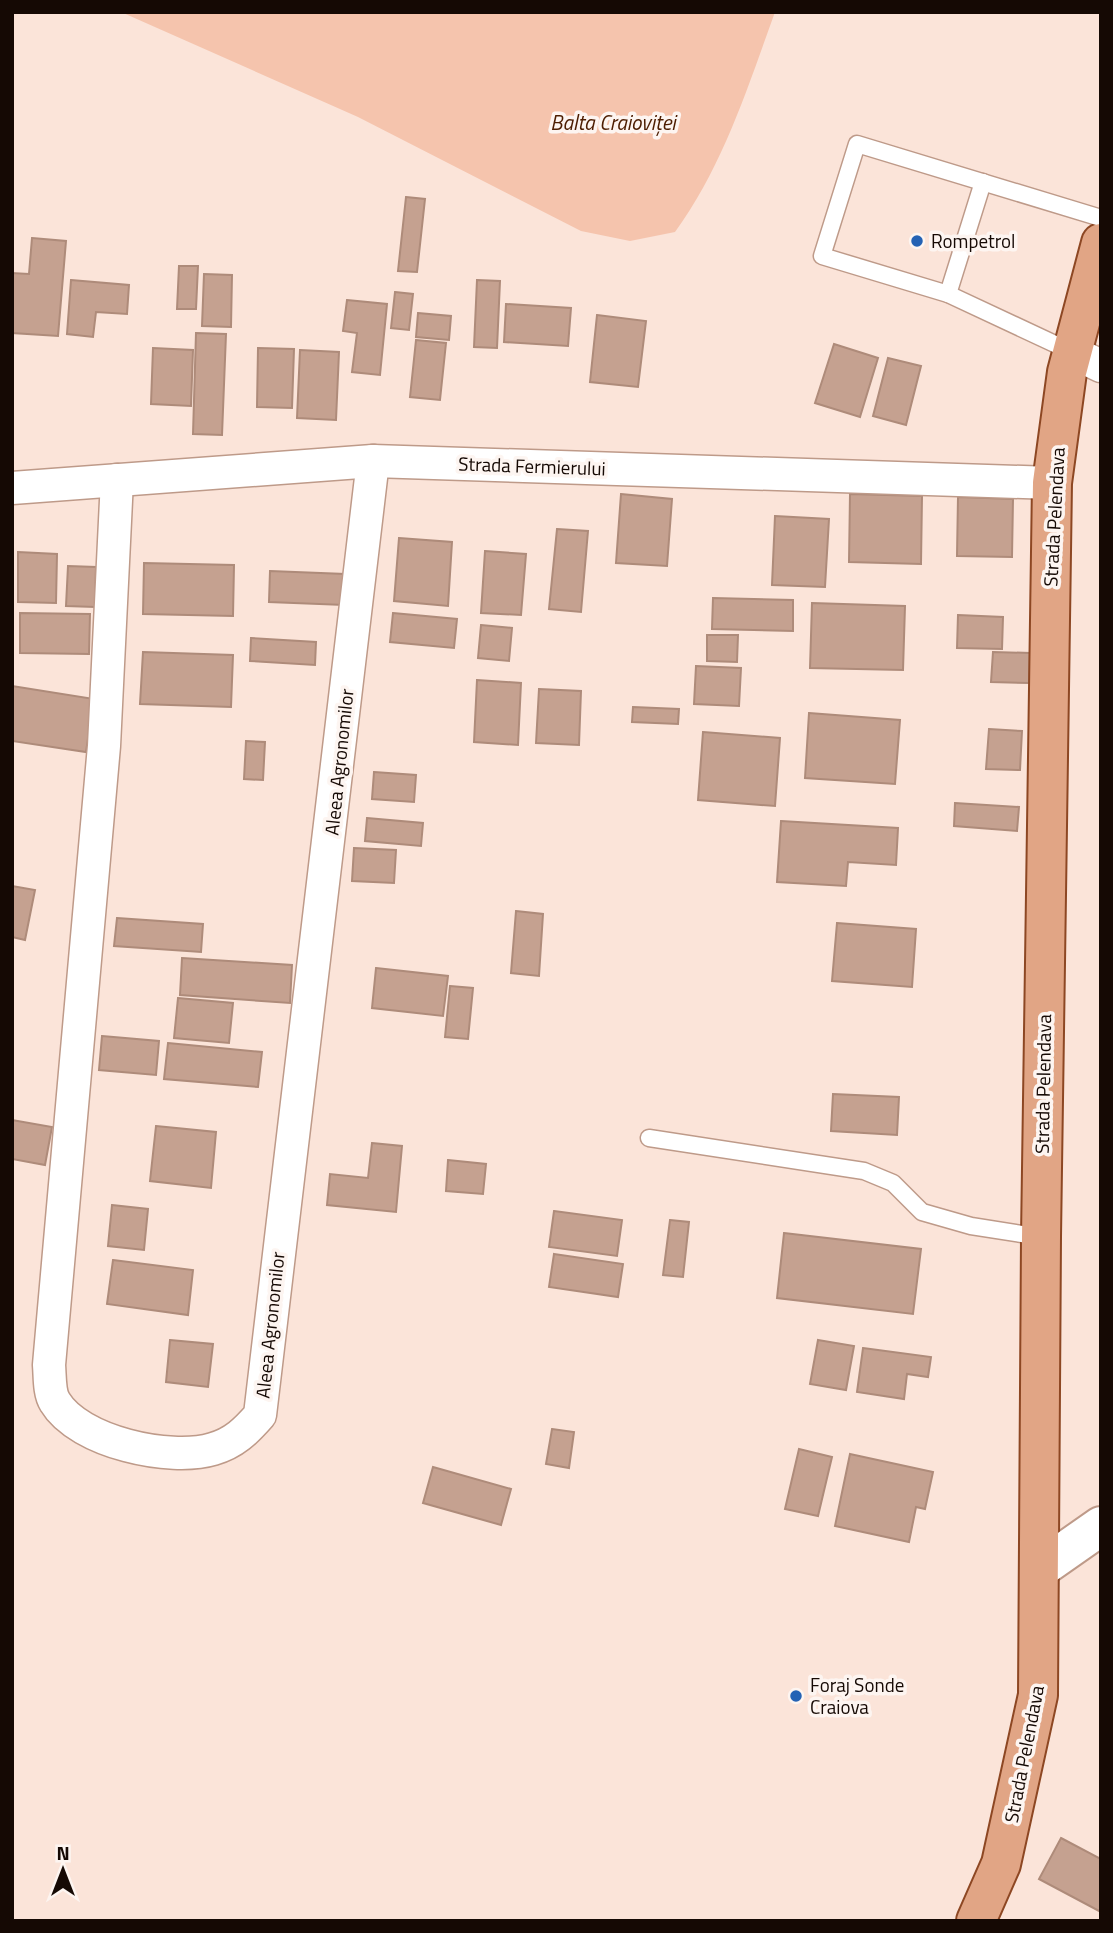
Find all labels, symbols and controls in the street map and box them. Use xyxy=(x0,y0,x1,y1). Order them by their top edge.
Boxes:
water label: Balta Craioviței xyxy=(550,106,678,138)
place label: Rompetrol xyxy=(931,226,1015,255)
marker: Rompetrol xyxy=(909,233,925,249)
street label: Strada Pelendava xyxy=(1035,446,1072,587)
street label: Strada Fermierului xyxy=(458,448,606,483)
street label: Aleea Agronomilor xyxy=(316,687,361,837)
street label: Strada Pelendava xyxy=(1027,1013,1058,1154)
street label: Aleea Agronomilor xyxy=(247,1250,292,1400)
place label: Foraj Sonde Craiova xyxy=(810,1670,904,1721)
street label: Strada Pelendava xyxy=(996,1682,1051,1825)
marker: Foraj Sonde Craiova xyxy=(788,1688,804,1704)
north arrow xyxy=(28,1835,98,1905)
text: N xyxy=(56,1838,70,1867)

